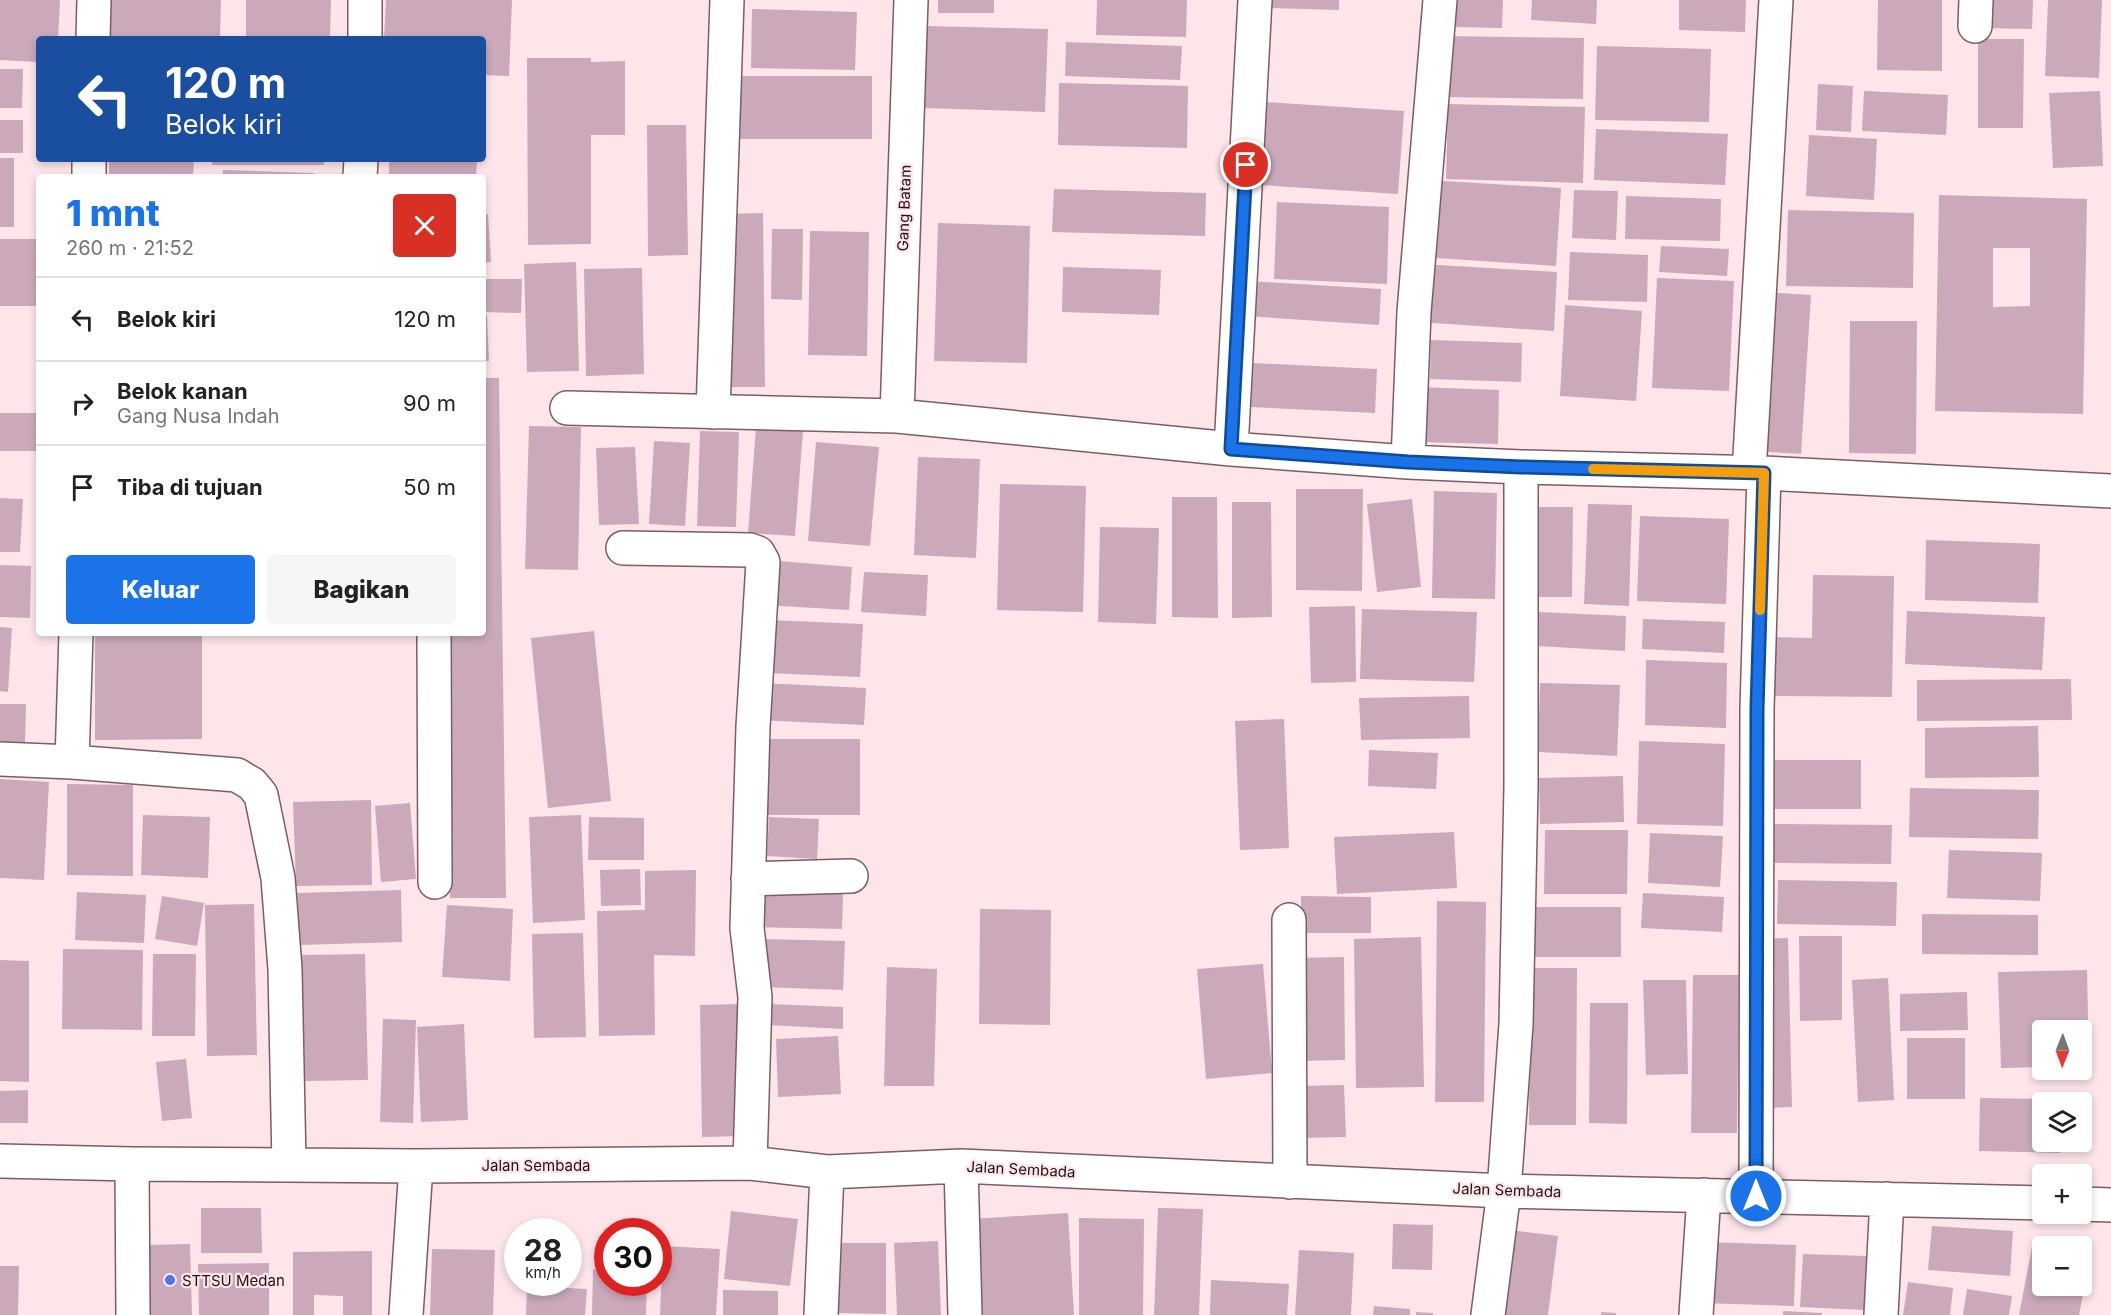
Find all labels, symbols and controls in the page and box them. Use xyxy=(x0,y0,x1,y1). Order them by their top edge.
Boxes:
text: 120 m xyxy=(165,57,286,108)
icon: left xyxy=(66,60,144,138)
text: Belok kiri xyxy=(165,108,282,141)
pin xyxy=(1220,139,1271,190)
icon: arrive xyxy=(1229,148,1262,181)
street label: Gang Batam xyxy=(893,164,915,252)
text: 1 mnt xyxy=(66,191,160,235)
button: close xyxy=(393,194,456,257)
text: 260 m · 21:52 xyxy=(66,236,194,260)
icon: left xyxy=(66,303,99,336)
text: Belok kiri xyxy=(117,306,216,332)
text: 120 m xyxy=(394,306,456,332)
text: Belok kanan xyxy=(117,378,248,404)
icon: right xyxy=(66,387,99,420)
text: 90 m xyxy=(403,390,456,416)
text: Gang Nusa Indah xyxy=(117,404,280,428)
icon: arrive xyxy=(66,471,99,504)
text: Tiba di tujuan xyxy=(117,474,263,500)
text: 50 m xyxy=(403,474,456,500)
button: Keluar xyxy=(66,555,255,624)
button: Bagikan xyxy=(267,555,456,624)
north arrow xyxy=(2032,1020,2092,1080)
map controls xyxy=(2032,1020,2092,1296)
button: layers xyxy=(2032,1092,2092,1152)
street label: Jalan Sembada xyxy=(482,1156,591,1175)
street label: Jalan Sembada xyxy=(966,1157,1076,1181)
position arrow xyxy=(1724,1164,1788,1228)
button: + xyxy=(2032,1164,2092,1224)
street label: Jalan Sembada xyxy=(1452,1179,1562,1201)
speed limit sign: 30 xyxy=(594,1218,672,1296)
text: 28 xyxy=(524,1232,562,1268)
button: − xyxy=(2032,1236,2092,1296)
text: km/h xyxy=(525,1263,561,1282)
place label: STTSU Medan xyxy=(182,1271,285,1290)
marker: STTSU Medan xyxy=(163,1273,177,1287)

